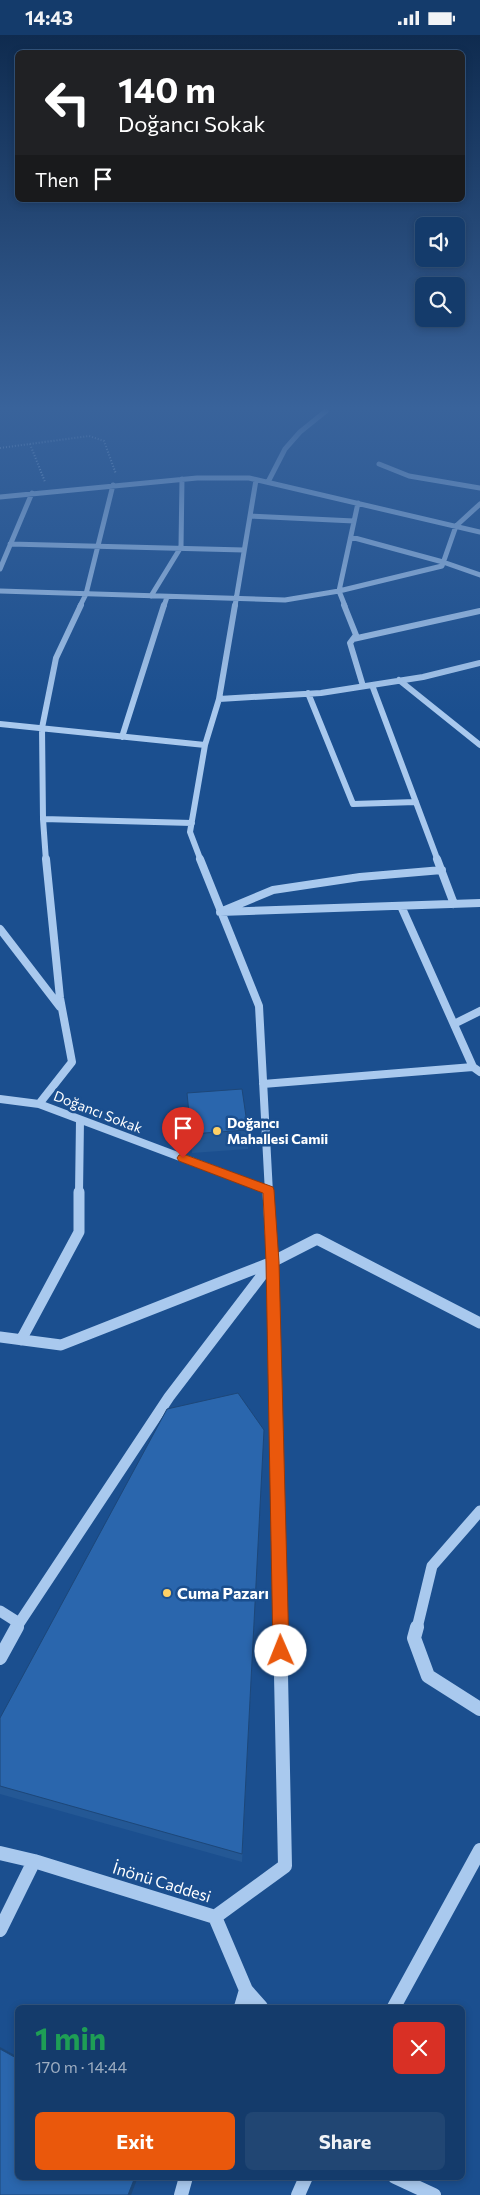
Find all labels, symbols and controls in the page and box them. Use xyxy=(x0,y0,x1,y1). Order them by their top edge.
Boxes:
text: 14:43 xyxy=(25,6,73,29)
text: 140 m xyxy=(118,67,216,110)
icon: left xyxy=(35,70,100,135)
text: Doğancı Sokak xyxy=(118,110,265,137)
icon: arrive xyxy=(89,165,117,193)
text: Then xyxy=(35,168,79,191)
map controls xyxy=(415,217,465,327)
button: sound xyxy=(415,217,465,267)
button: search xyxy=(415,277,465,327)
street label: Doğancı Sokak xyxy=(51,1087,145,1136)
pin xyxy=(162,1107,204,1158)
icon: arrive xyxy=(169,1114,197,1142)
place label: Doğancı Mahallesi Camii xyxy=(227,1114,328,1147)
marker: Doğancı Mahallesi Camii xyxy=(211,1125,223,1137)
place label: Cuma Pazarı xyxy=(177,1583,269,1602)
marker: Cuma Pazarı xyxy=(161,1587,173,1599)
position arrow xyxy=(254,1624,306,1676)
street label: İnönü Caddesi xyxy=(111,1858,214,1906)
text: 1 min xyxy=(35,2019,106,2056)
button: close xyxy=(393,2022,445,2074)
text: 170 m · 14:44 xyxy=(35,2057,127,2076)
button: Exit xyxy=(35,2112,235,2170)
button: Share xyxy=(245,2112,445,2170)

